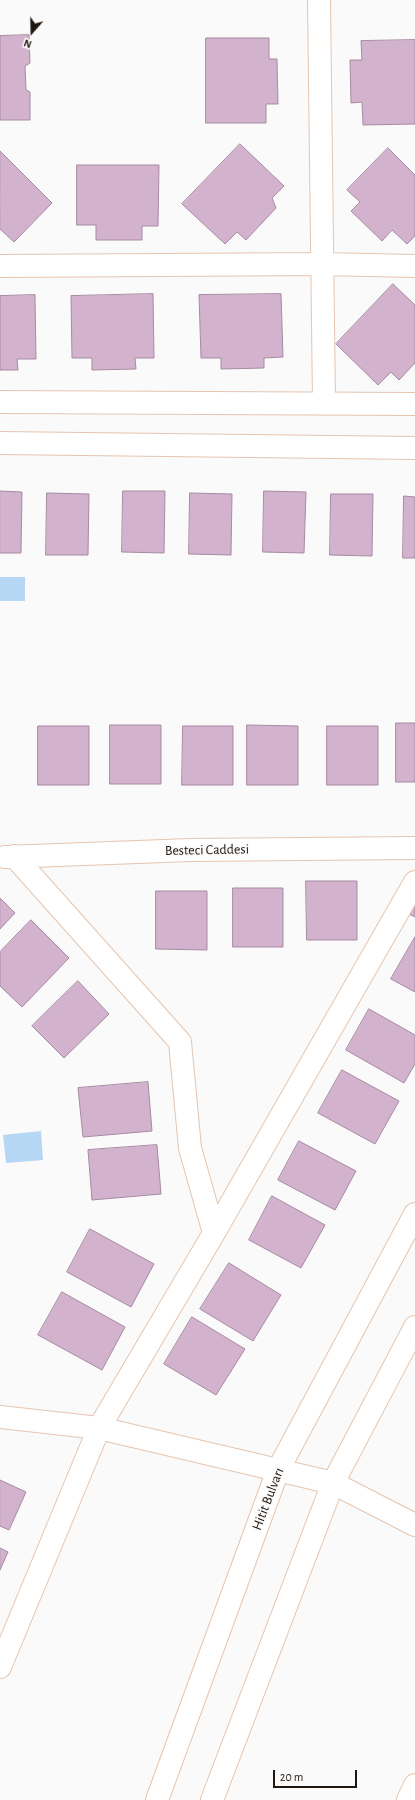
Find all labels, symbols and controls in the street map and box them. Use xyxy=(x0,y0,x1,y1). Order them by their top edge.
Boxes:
north arrow xyxy=(12,12,52,52)
text: N xyxy=(22,37,33,50)
street label: Besteci Caddesi xyxy=(165,841,249,859)
street label: Hitit Bulvarı xyxy=(248,1465,288,1533)
scale bar xyxy=(275,1762,359,1788)
text: 20 m xyxy=(280,1771,303,1783)

